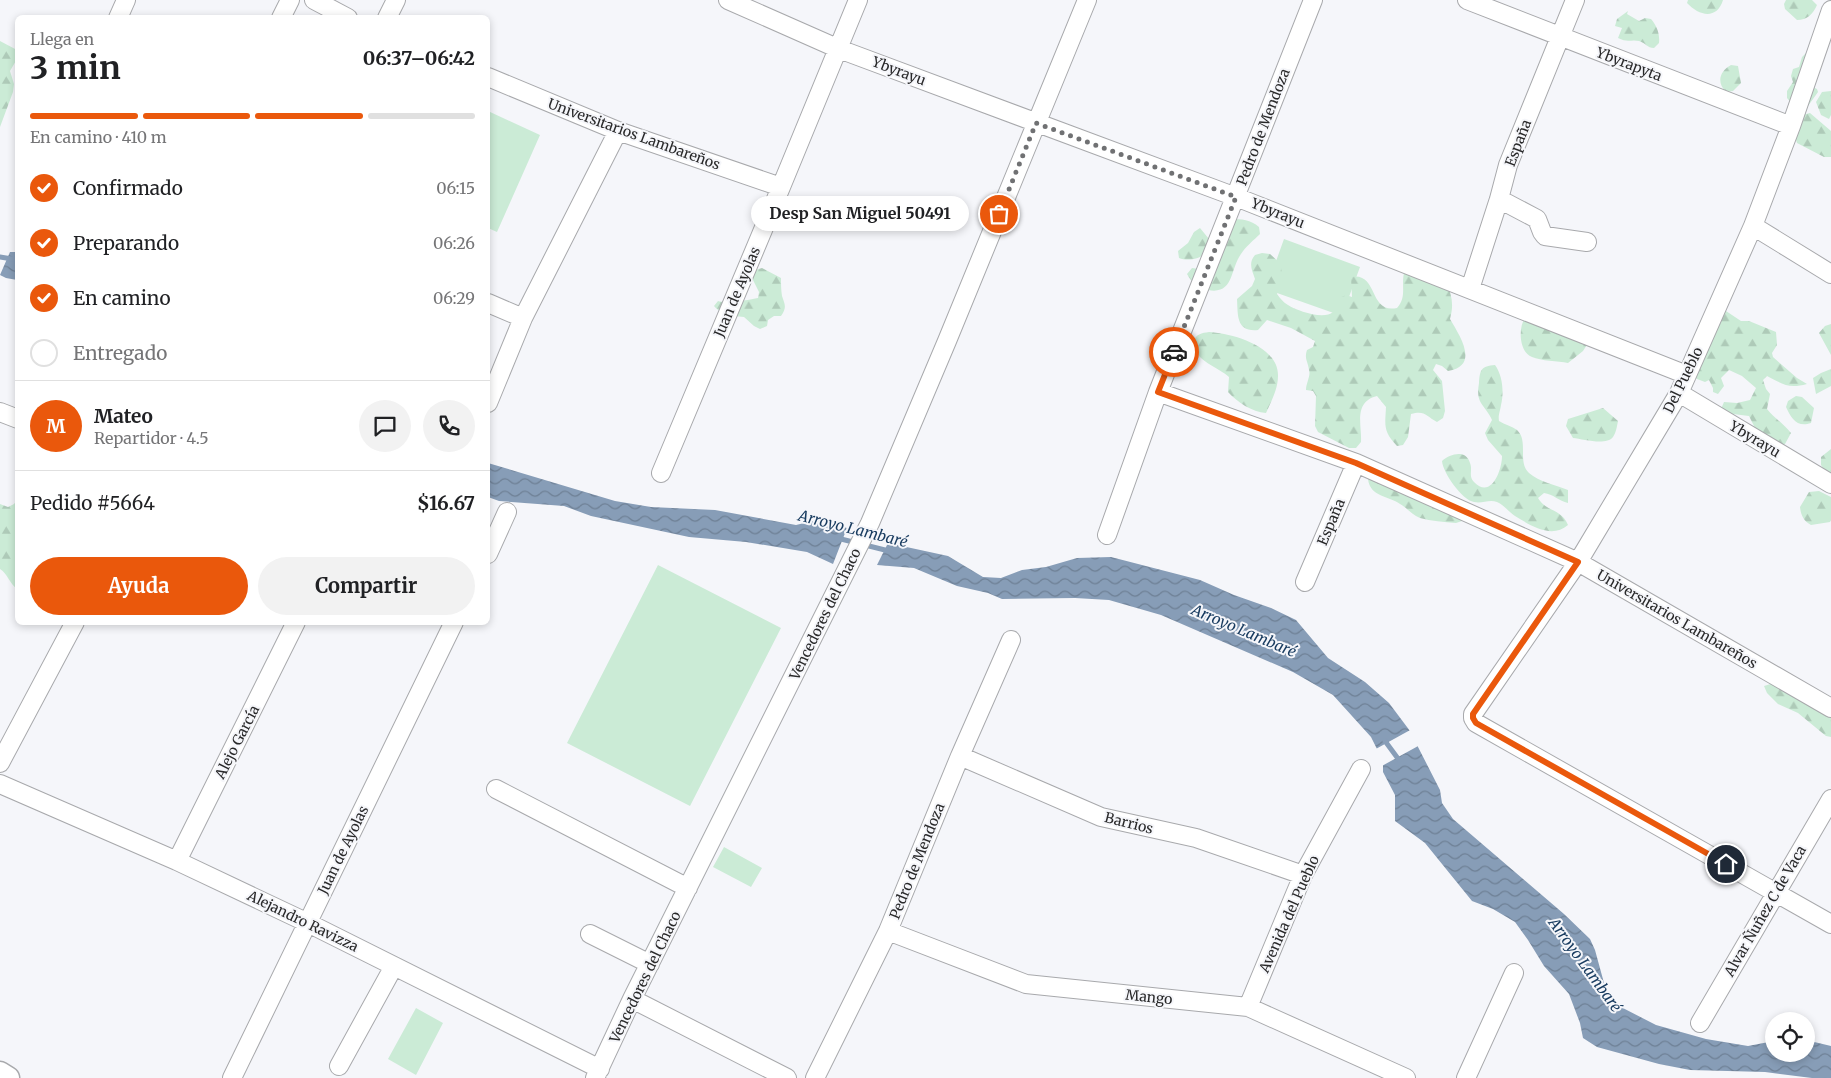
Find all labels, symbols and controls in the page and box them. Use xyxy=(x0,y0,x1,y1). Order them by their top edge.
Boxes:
text: Llega en xyxy=(30,29,94,49)
street label: Ybyrapyta xyxy=(1593,43,1665,85)
text: 06:37–06:42 xyxy=(363,46,475,70)
text: 3 min xyxy=(30,48,121,88)
street label: Ybyrayu xyxy=(869,52,929,90)
street label: Pedro de Mendoza xyxy=(1232,66,1294,188)
street label: Universitarios Lambareños xyxy=(545,94,723,174)
street label: España xyxy=(1501,116,1535,169)
text: En camino · 410 m xyxy=(30,127,167,147)
icon: check xyxy=(30,174,58,202)
text: Confirmado xyxy=(73,176,183,200)
text: 06:15 xyxy=(436,178,475,198)
pin xyxy=(978,193,1020,235)
street label: Ybyrayu xyxy=(1248,194,1308,232)
callout: Desp San Miguel 50491 xyxy=(752,196,969,232)
icon: bag xyxy=(985,200,1013,228)
text: Desp San Miguel 50491 xyxy=(769,203,951,223)
icon: check xyxy=(30,229,58,257)
text: Preparando xyxy=(73,231,179,255)
text: 06:26 xyxy=(433,233,475,253)
street label: Juan de Ayolas xyxy=(709,244,764,341)
icon: check xyxy=(30,284,58,312)
text: En camino xyxy=(73,286,171,310)
text: 06:29 xyxy=(433,288,475,308)
courier xyxy=(1149,327,1199,377)
icon: car xyxy=(1160,338,1188,366)
text: Entregado xyxy=(73,341,167,365)
street label: Del Pueblo xyxy=(1659,344,1707,416)
button: chat xyxy=(359,400,411,452)
button: phone xyxy=(423,400,475,452)
text: Mateo xyxy=(94,404,153,428)
text: M xyxy=(46,414,66,438)
street label: Ybyrayu xyxy=(1725,416,1784,461)
text: Repartidor · 4.5 xyxy=(94,428,209,448)
text: Pedido #5664 xyxy=(30,491,155,515)
text: $16.67 xyxy=(417,491,475,515)
street label: España xyxy=(1313,496,1349,548)
water label: Arroyo Lambaré xyxy=(796,506,910,551)
street label: Vencedores del Chaco xyxy=(785,545,865,684)
button: Ayuda xyxy=(30,557,248,615)
button: Compartir xyxy=(258,557,475,615)
street label: Universitarios Lambareños xyxy=(1594,566,1760,672)
water label: Arroyo Lambaré xyxy=(1188,600,1300,661)
street label: Alejo García xyxy=(210,702,263,783)
street label: Pedro de Mendoza xyxy=(886,800,949,922)
street label: Juan de Ayolas xyxy=(313,803,372,898)
street label: Barrios xyxy=(1103,808,1155,838)
street label: Alvar Ñuñez C de Vaca xyxy=(1720,842,1810,981)
pin xyxy=(1705,843,1747,885)
icon: home xyxy=(1712,850,1740,878)
street label: Avenida del Pueblo xyxy=(1255,853,1323,976)
street label: Alejandro Ravizza xyxy=(244,886,362,956)
street label: Vencedores del Chaco xyxy=(605,908,685,1047)
water label: Arroyo Lambaré xyxy=(1544,913,1626,1016)
street label: Mango xyxy=(1125,986,1173,1008)
map controls xyxy=(1765,1012,1815,1062)
button: locate xyxy=(1765,1012,1815,1062)

